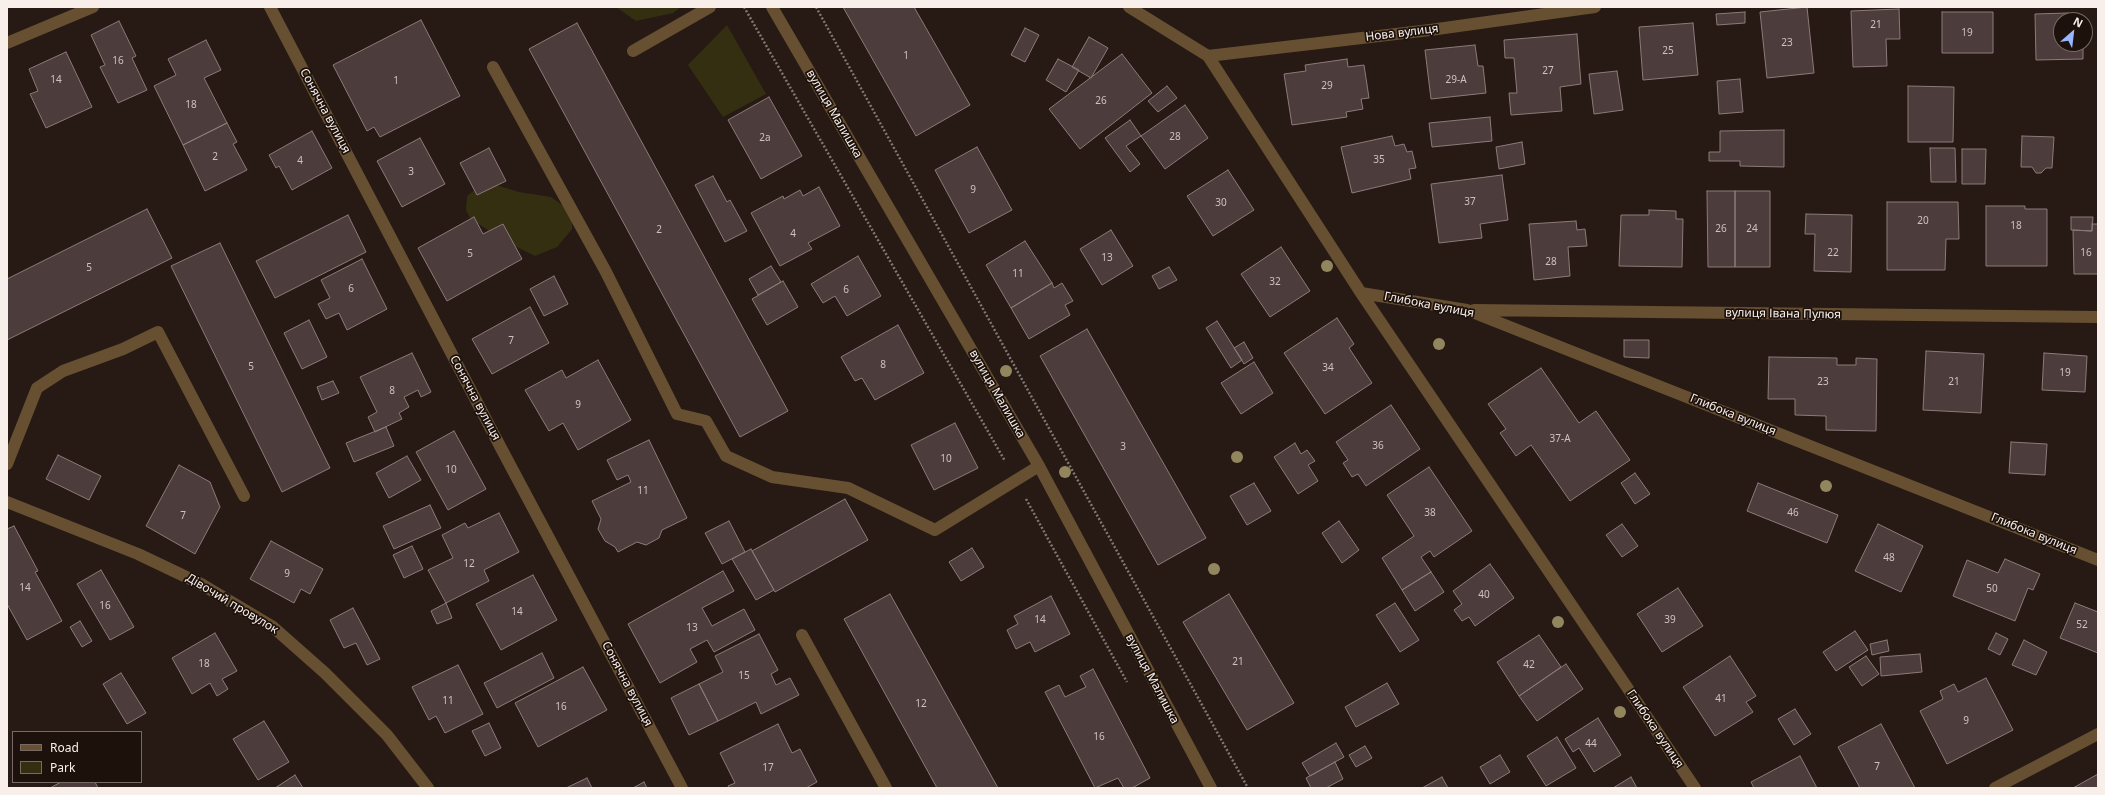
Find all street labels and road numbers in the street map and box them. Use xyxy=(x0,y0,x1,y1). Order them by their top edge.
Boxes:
street label: Нова вулиця xyxy=(1365,21,1439,45)
street label: Сонячна вулиця xyxy=(297,66,353,156)
street label: вулиця Малишка xyxy=(803,67,865,161)
street label: Глибока вулиця xyxy=(1383,289,1475,321)
street label: вулиця Івана Пулюя xyxy=(1725,306,1841,322)
street label: вулиця Малишка xyxy=(966,347,1028,441)
street label: Сонячна вулиця xyxy=(447,353,503,443)
street label: Глибока вулиця xyxy=(1688,391,1778,439)
street label: Глибока вулиця xyxy=(1989,510,2079,558)
street label: Дівочий провулок xyxy=(183,571,281,637)
street label: вулиця Малишка xyxy=(1122,632,1182,726)
street label: Сонячна вулиця xyxy=(599,639,655,729)
street label: Глибока вулиця xyxy=(1623,687,1687,771)

